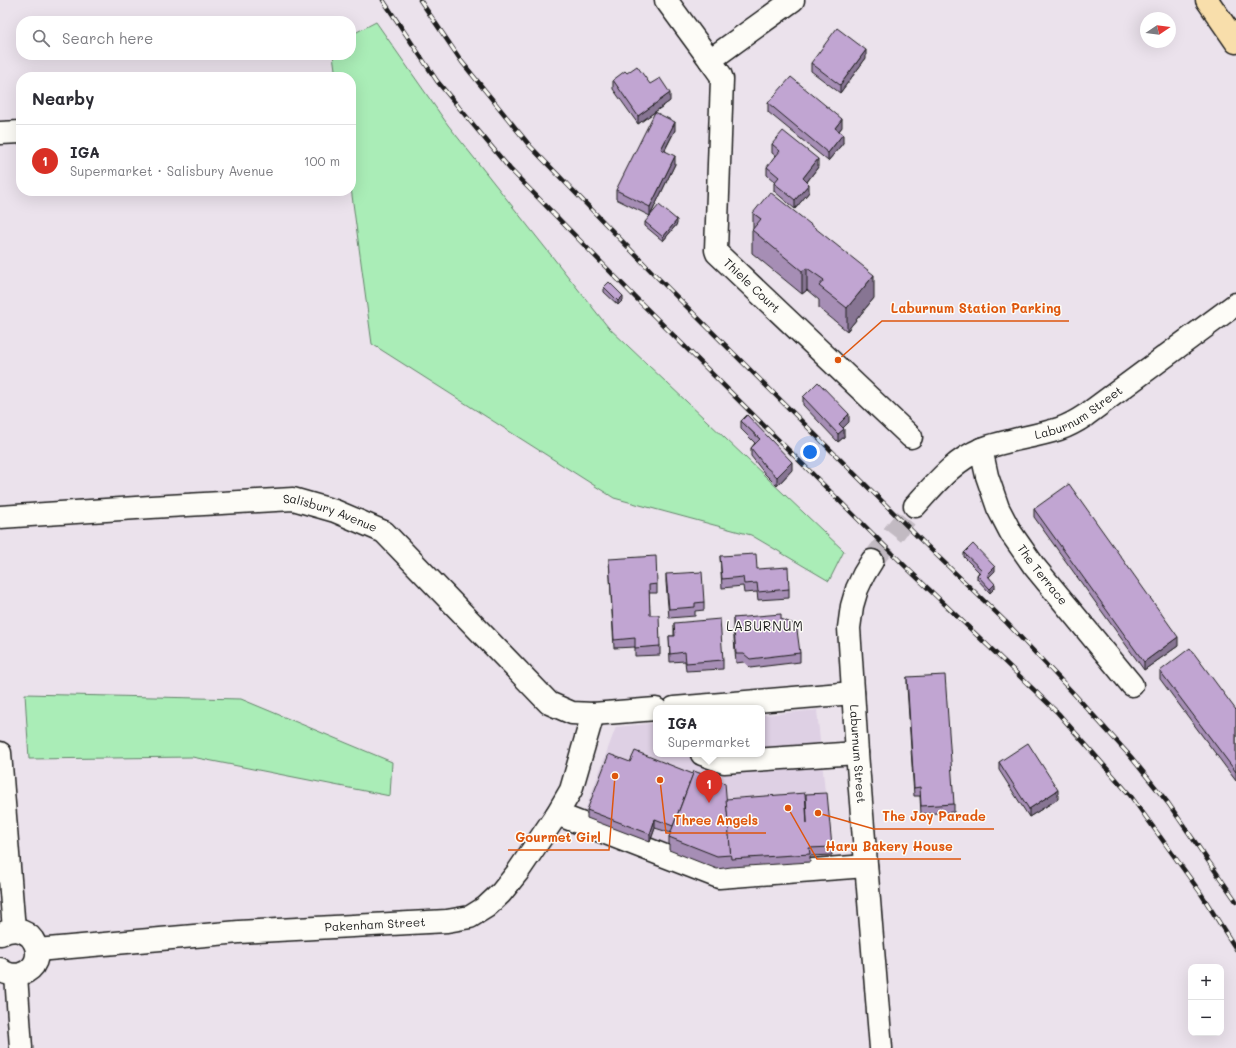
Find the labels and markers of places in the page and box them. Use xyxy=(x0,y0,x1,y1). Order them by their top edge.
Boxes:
callout: Laburnum Station Parking xyxy=(882,296,1069,321)
pin: 1 xyxy=(696,770,722,803)
callout: The Joy Parade xyxy=(874,804,994,829)
callout: Three Angels xyxy=(666,808,766,833)
callout: Gourmet Girl xyxy=(508,825,609,850)
callout: Haru Bakery House xyxy=(817,834,961,859)

